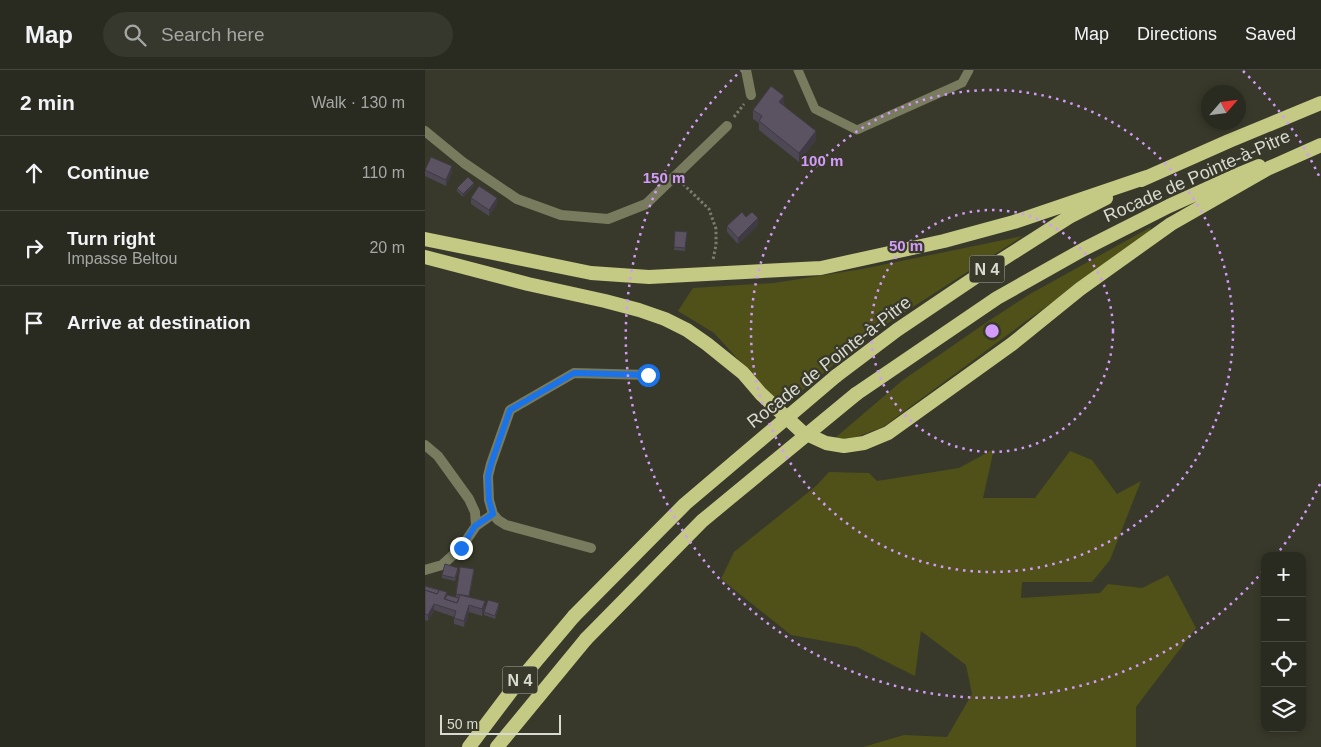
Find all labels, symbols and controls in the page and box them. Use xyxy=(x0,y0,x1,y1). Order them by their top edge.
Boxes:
search box xyxy=(103,12,453,57)
text: Map xyxy=(25,21,73,48)
icon: search xyxy=(121,21,149,49)
text: Search here xyxy=(161,24,265,45)
text: Map xyxy=(1074,24,1109,44)
text: Directions xyxy=(1137,24,1217,44)
text: Saved xyxy=(1245,24,1296,44)
north arrow xyxy=(1201,85,1246,130)
text: 2 min xyxy=(20,91,75,114)
text: Walk · 130 m xyxy=(311,94,405,111)
street label: Rocade de Pointe-à-Pitre xyxy=(1101,126,1293,226)
text: 100 m xyxy=(801,152,843,169)
icon: ahead xyxy=(20,159,48,187)
text: Continue xyxy=(67,162,149,183)
text: 110 m xyxy=(362,164,405,181)
text: 150 m xyxy=(643,169,685,186)
text: Turn right xyxy=(67,228,155,249)
icon: right xyxy=(20,234,48,262)
text: 50 m xyxy=(889,237,923,254)
text: 20 m xyxy=(369,239,405,256)
text: Impasse Beltou xyxy=(67,250,177,267)
road number: N 4 xyxy=(969,255,1005,282)
street label: Rocade de Pointe-à-Pitre xyxy=(743,292,915,432)
icon: arrive xyxy=(20,309,48,337)
text: Arrive at destination xyxy=(67,312,251,333)
centre of rings xyxy=(983,322,1001,340)
route start xyxy=(637,364,660,387)
route end xyxy=(450,537,473,560)
map controls xyxy=(1261,552,1306,732)
button: + xyxy=(1261,552,1306,597)
button: − xyxy=(1261,597,1306,642)
button: locate xyxy=(1261,642,1306,687)
road number: N 4 xyxy=(503,666,537,694)
button: layers xyxy=(1261,687,1306,732)
scale bar xyxy=(440,712,561,735)
text: 50 m xyxy=(447,716,478,732)

